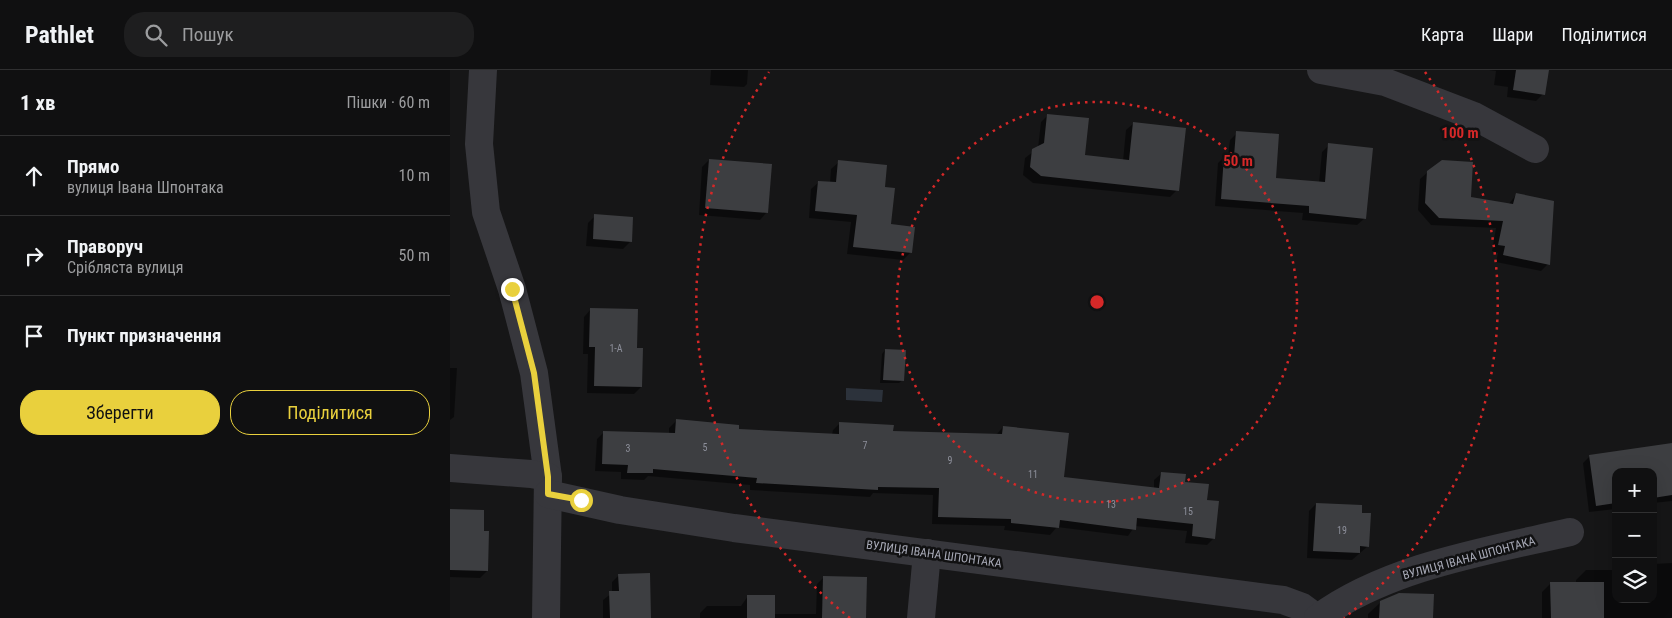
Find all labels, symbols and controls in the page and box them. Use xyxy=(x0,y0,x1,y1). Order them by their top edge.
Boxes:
search box xyxy=(124,12,474,57)
text: Pathlet xyxy=(25,21,94,49)
icon: search xyxy=(142,21,170,49)
text: Пошук xyxy=(182,23,234,46)
text: Карта xyxy=(1421,24,1464,45)
text: Шари xyxy=(1492,24,1533,45)
text: Поділитися xyxy=(1561,24,1647,45)
text: 1 хв xyxy=(20,91,55,115)
text: Пішки · 60 m xyxy=(347,93,430,112)
text: 100 m xyxy=(1441,124,1479,142)
text: 50 m xyxy=(1223,152,1253,170)
text: Прямо xyxy=(67,155,120,178)
icon: ahead xyxy=(20,162,48,190)
text: 10 m xyxy=(398,166,430,185)
text: вулиця Івана Шпонтака xyxy=(67,178,224,197)
text: Праворуч xyxy=(67,235,143,258)
icon: right xyxy=(20,242,48,270)
text: 50 m xyxy=(398,246,430,265)
text: Срібляста вулиця xyxy=(67,258,184,277)
route end xyxy=(501,278,524,301)
centre of rings xyxy=(1088,293,1106,311)
icon: arrive xyxy=(20,322,48,350)
text: Пункт призначення xyxy=(67,324,221,347)
house number: 1-А xyxy=(609,343,623,354)
button: Зберегти xyxy=(20,390,220,435)
button: Поділитися xyxy=(230,390,430,435)
house number: 7 xyxy=(863,440,868,451)
house number: 5 xyxy=(703,442,708,453)
house number: 3 xyxy=(626,443,631,454)
house number: 9 xyxy=(948,455,953,466)
map controls xyxy=(1612,468,1657,603)
button: + xyxy=(1612,468,1657,513)
house number: 11 xyxy=(1028,469,1038,480)
route start xyxy=(570,489,593,512)
house number: 13 xyxy=(1106,499,1116,510)
house number: 15 xyxy=(1183,506,1193,517)
button: − xyxy=(1612,513,1657,558)
house number: 19 xyxy=(1337,525,1347,536)
street label: ВУЛИЦЯ ІВАНА ШПОНТАКА xyxy=(1401,534,1537,582)
street label: ВУЛИЦЯ ІВАНА ШПОНТАКА xyxy=(865,538,1003,570)
button: layers xyxy=(1612,558,1657,603)

